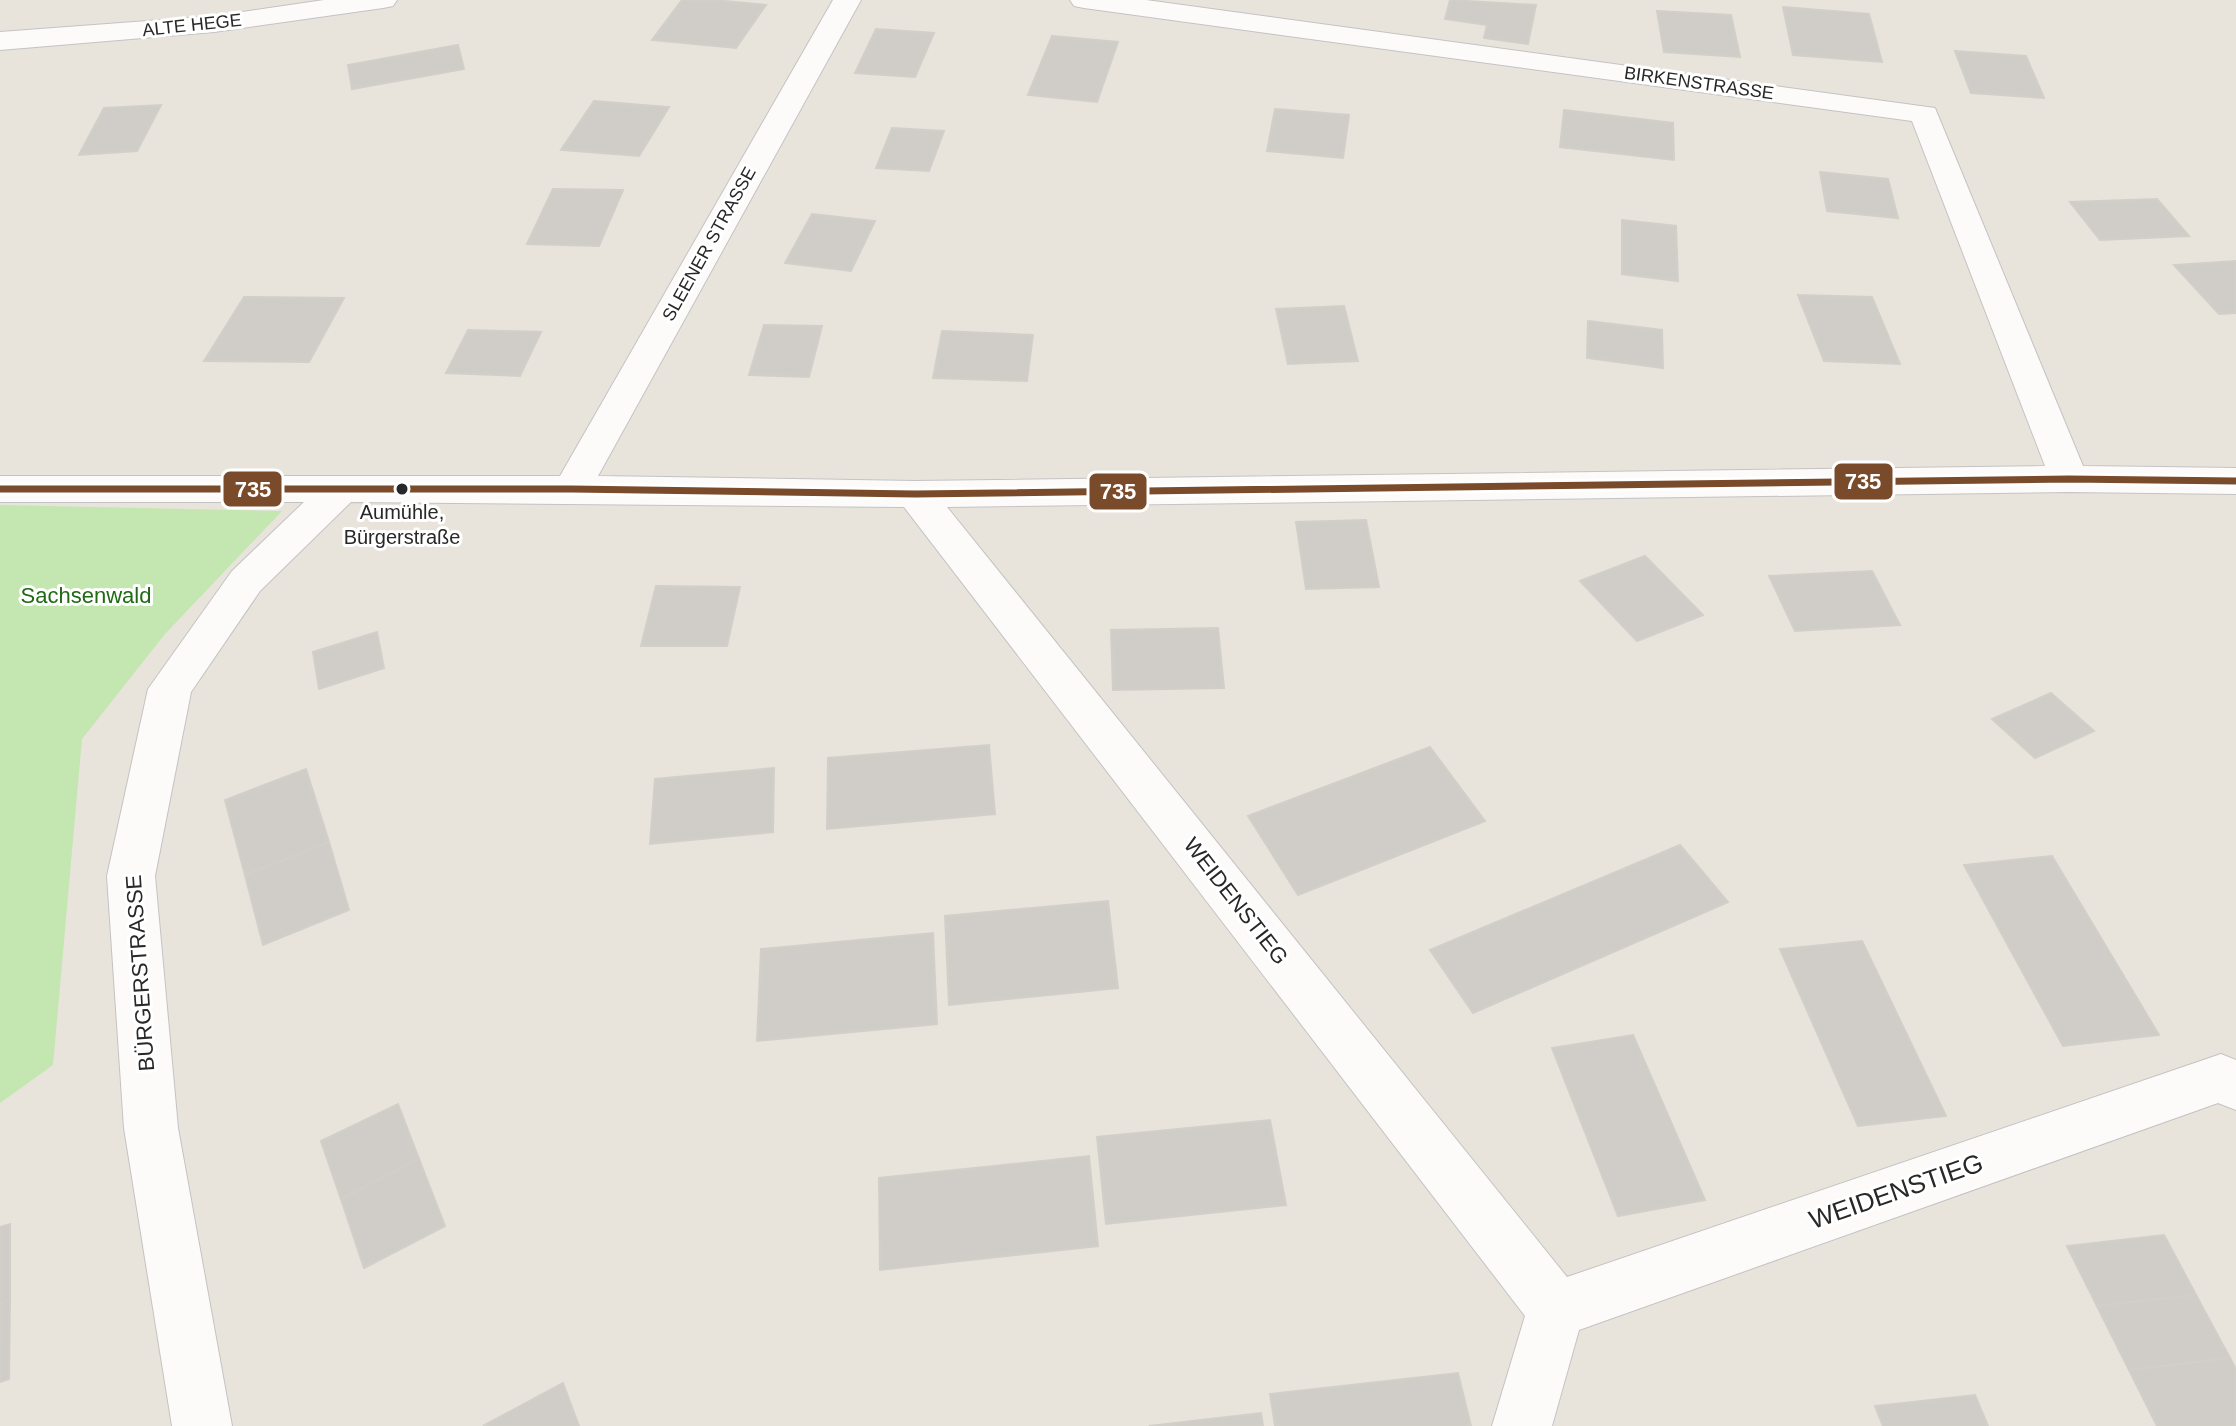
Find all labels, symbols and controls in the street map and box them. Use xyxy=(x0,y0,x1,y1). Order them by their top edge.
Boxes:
street label: ALTE HEGE xyxy=(141,10,243,40)
street label: BIRKENSTRASSE xyxy=(1623,63,1775,103)
street label: SLEENER STRASSE xyxy=(658,163,760,325)
line badge: 735 xyxy=(1833,462,1894,501)
text: 735 xyxy=(1845,469,1881,494)
line badge: 735 xyxy=(222,470,283,508)
line badge: 735 xyxy=(1088,472,1148,511)
text: 735 xyxy=(235,477,271,502)
text: 735 xyxy=(1100,479,1136,504)
marker: Aumühle, Bürgerstraße xyxy=(394,481,410,497)
place label: Aumühle, Bürgerstraße xyxy=(344,501,460,548)
park label: Sachsenwald xyxy=(21,583,151,608)
street label: WEIDENSTIEG xyxy=(1179,833,1293,969)
street label: BÜRGERSTRASSE xyxy=(121,874,159,1072)
street label: WEIDENSTIEG xyxy=(1805,1147,1987,1235)

